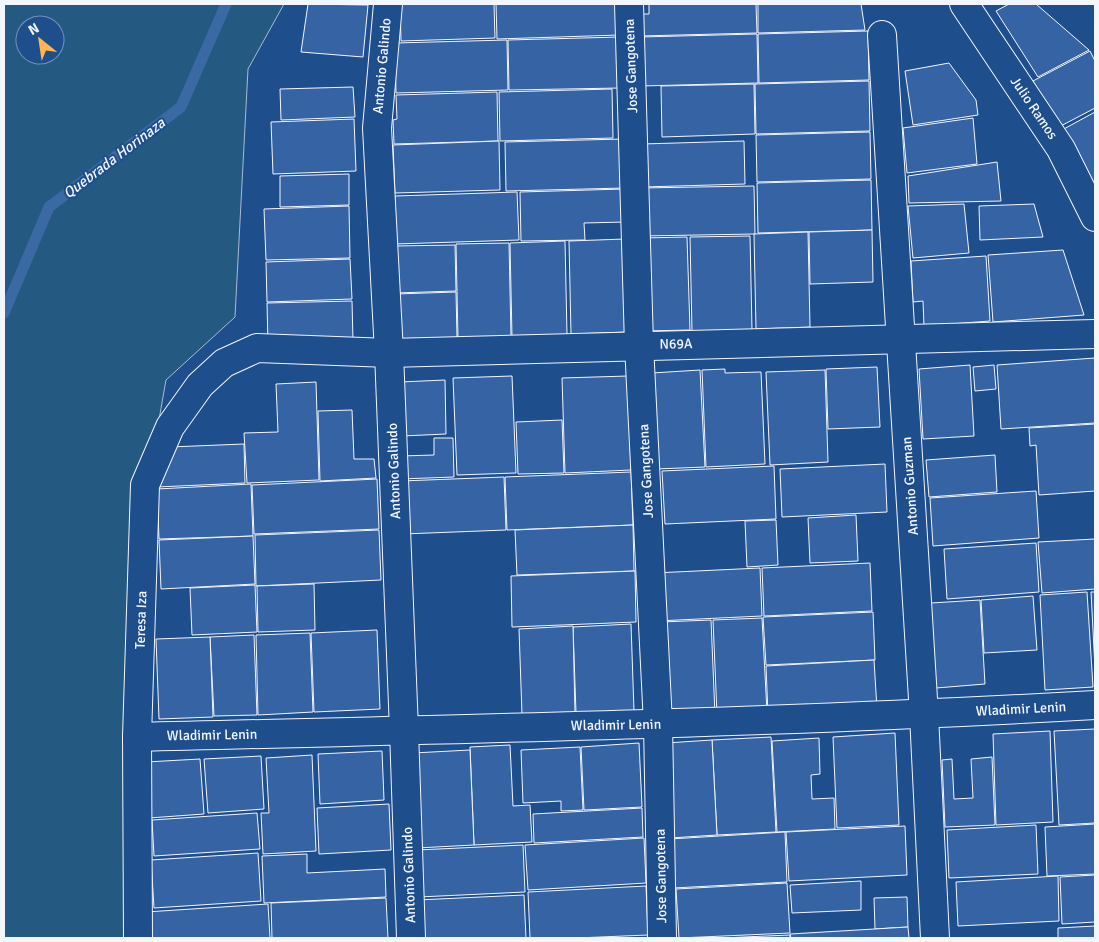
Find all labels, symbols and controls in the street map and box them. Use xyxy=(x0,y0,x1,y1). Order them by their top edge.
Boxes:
north arrow xyxy=(15,15,65,65)
street label: Antonio Galindo xyxy=(369,17,395,115)
street label: Jose Gangotena xyxy=(621,18,641,114)
text: N xyxy=(25,19,42,39)
street label: Julio Ramos xyxy=(1007,73,1061,143)
water label: Quebrada Horinaza xyxy=(59,114,169,202)
street label: N69A xyxy=(659,335,693,353)
street label: Antonio Galindo xyxy=(384,423,404,519)
street label: Jose Gangotena xyxy=(635,423,657,519)
street label: Antonio Guzman xyxy=(898,436,922,536)
street label: Teresa Iza xyxy=(131,591,151,649)
street label: Wladimir Lenin xyxy=(975,698,1067,720)
street label: Wladimir Lenin xyxy=(571,716,661,734)
street label: Wladimir Lenin xyxy=(167,726,257,744)
street label: Antonio Galindo xyxy=(399,827,419,923)
street label: Jose Gangotena xyxy=(652,829,670,923)

